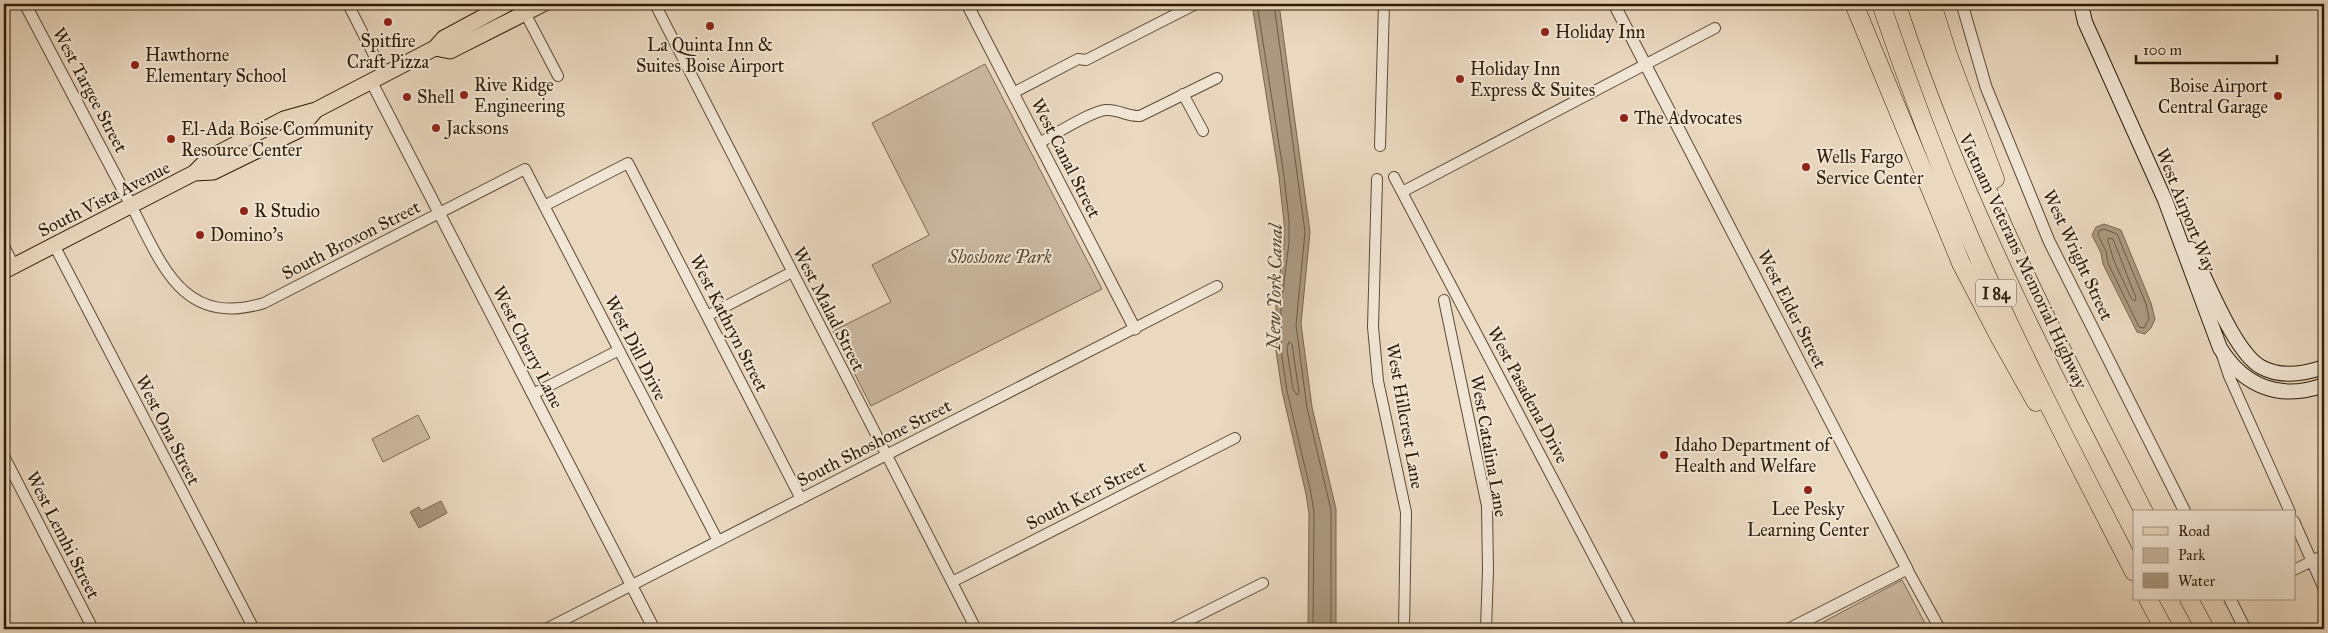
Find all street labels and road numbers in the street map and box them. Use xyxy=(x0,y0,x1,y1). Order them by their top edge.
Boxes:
street label: West Targee Street xyxy=(47,24,132,157)
street label: West Canal Street xyxy=(1026,94,1106,222)
street label: Vietnam Veterans Memorial Highway xyxy=(1953,129,2092,393)
street label: West Airport Way xyxy=(2151,145,2221,276)
street label: South Vista Avenue xyxy=(34,156,174,242)
street label: West Wright Street xyxy=(2037,186,2118,325)
street label: South Broxon Street xyxy=(278,195,424,284)
street label: West Malad Street xyxy=(788,243,870,376)
street label: West Elder Street xyxy=(1753,246,1832,373)
street label: West Kathryn Street xyxy=(685,251,773,396)
road number: I 84 xyxy=(1976,280,2016,306)
street label: West Cherry Lane xyxy=(488,282,568,412)
street label: West Dill Drive xyxy=(600,292,672,404)
street label: West Pasadena Drive xyxy=(1483,323,1573,467)
street label: West Hillcrest Lane xyxy=(1381,341,1429,491)
street label: West Ona Street xyxy=(131,371,205,489)
street label: West Catalina Lane xyxy=(1466,373,1512,519)
street label: South Shoshone Street xyxy=(793,394,955,491)
street label: South Kerr Street xyxy=(1022,455,1150,535)
street label: West Lemhi Street xyxy=(21,468,105,603)

